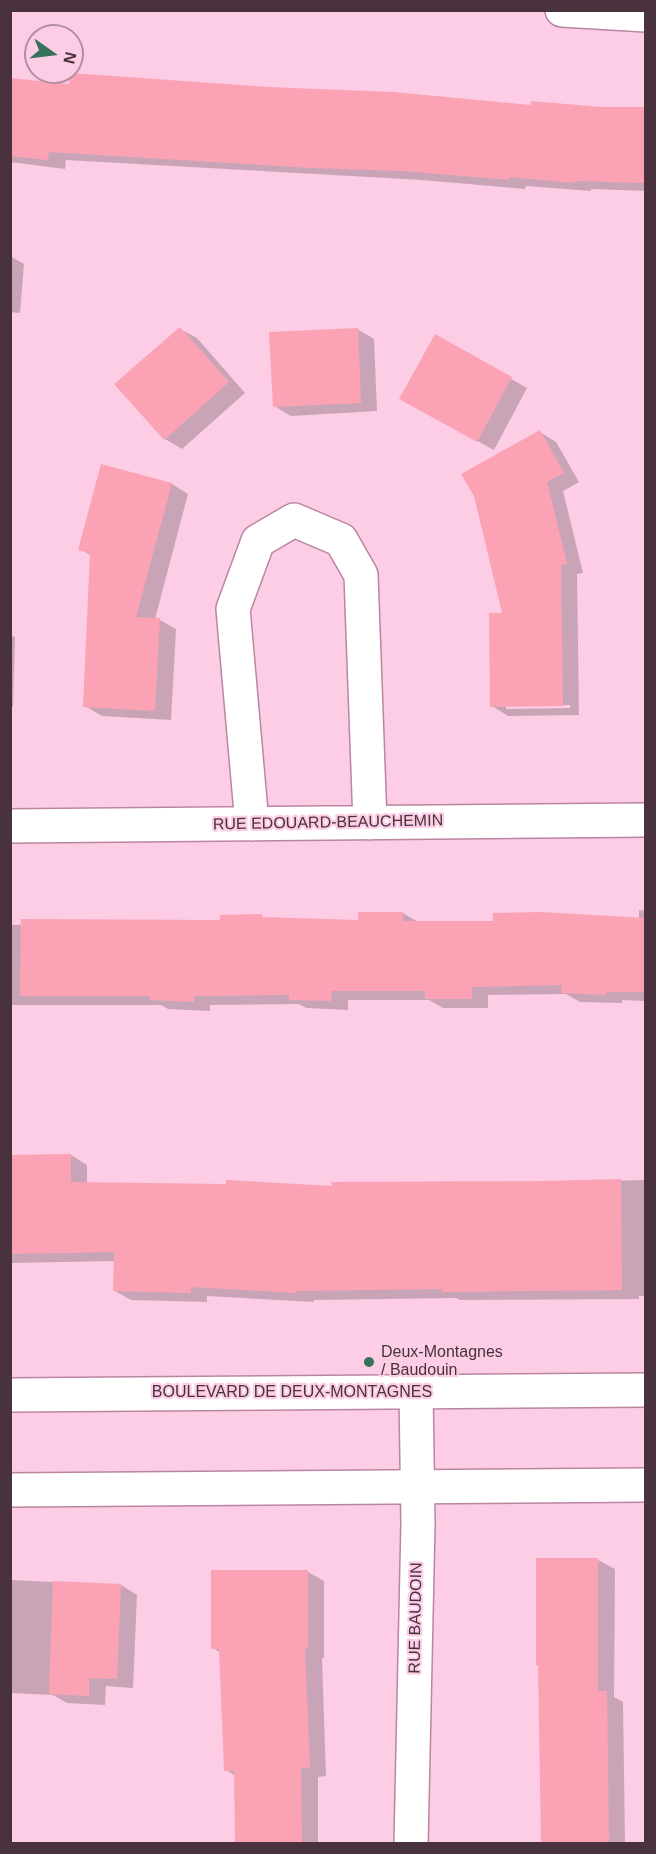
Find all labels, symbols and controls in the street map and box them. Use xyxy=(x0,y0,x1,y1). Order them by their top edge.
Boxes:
north arrow xyxy=(24,24,84,84)
text: N xyxy=(60,50,80,66)
street label: RUE EDOUARD-BEAUCHEMIN xyxy=(213,811,443,835)
place label: Deux-Montagnes / Baudouin xyxy=(381,1343,503,1381)
marker: Deux-Montagnes / Baudouin xyxy=(362,1355,376,1369)
street label: BOULEVARD DE DEUX-MONTAGNES xyxy=(152,1383,432,1403)
street label: RUE BAUDOIN xyxy=(405,1562,427,1674)

